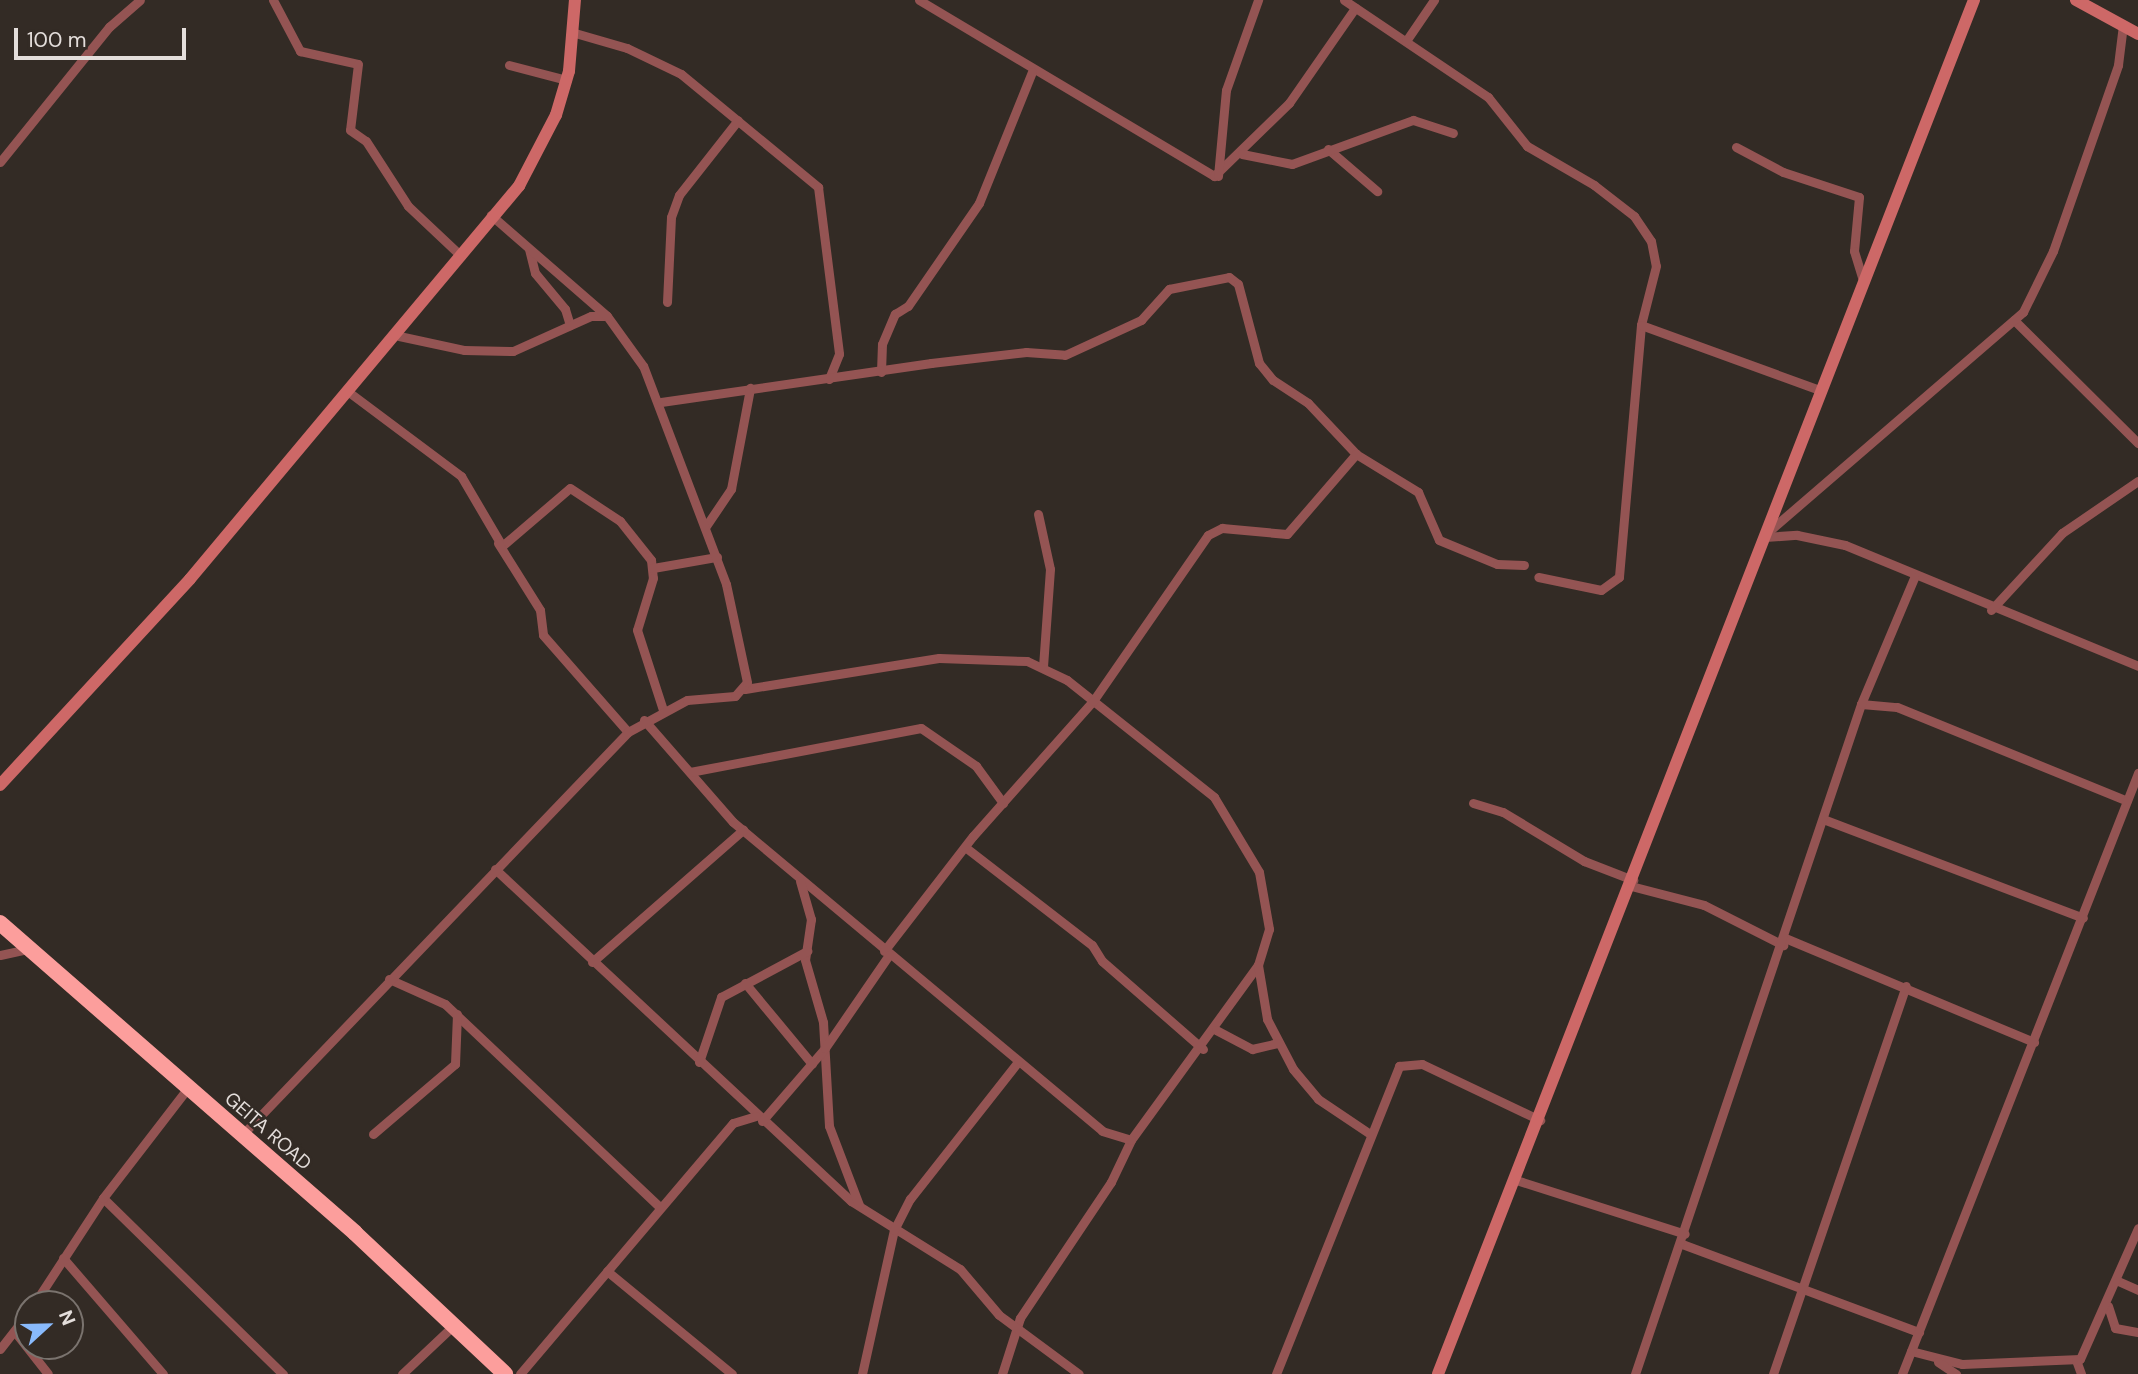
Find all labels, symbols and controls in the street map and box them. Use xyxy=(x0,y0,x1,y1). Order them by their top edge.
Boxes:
scale bar xyxy=(18,14,189,58)
text: 100 m xyxy=(27,26,87,54)
street label: GEITA ROAD xyxy=(220,1087,316,1175)
north arrow xyxy=(14,1290,84,1360)
text: N xyxy=(53,1307,81,1329)

